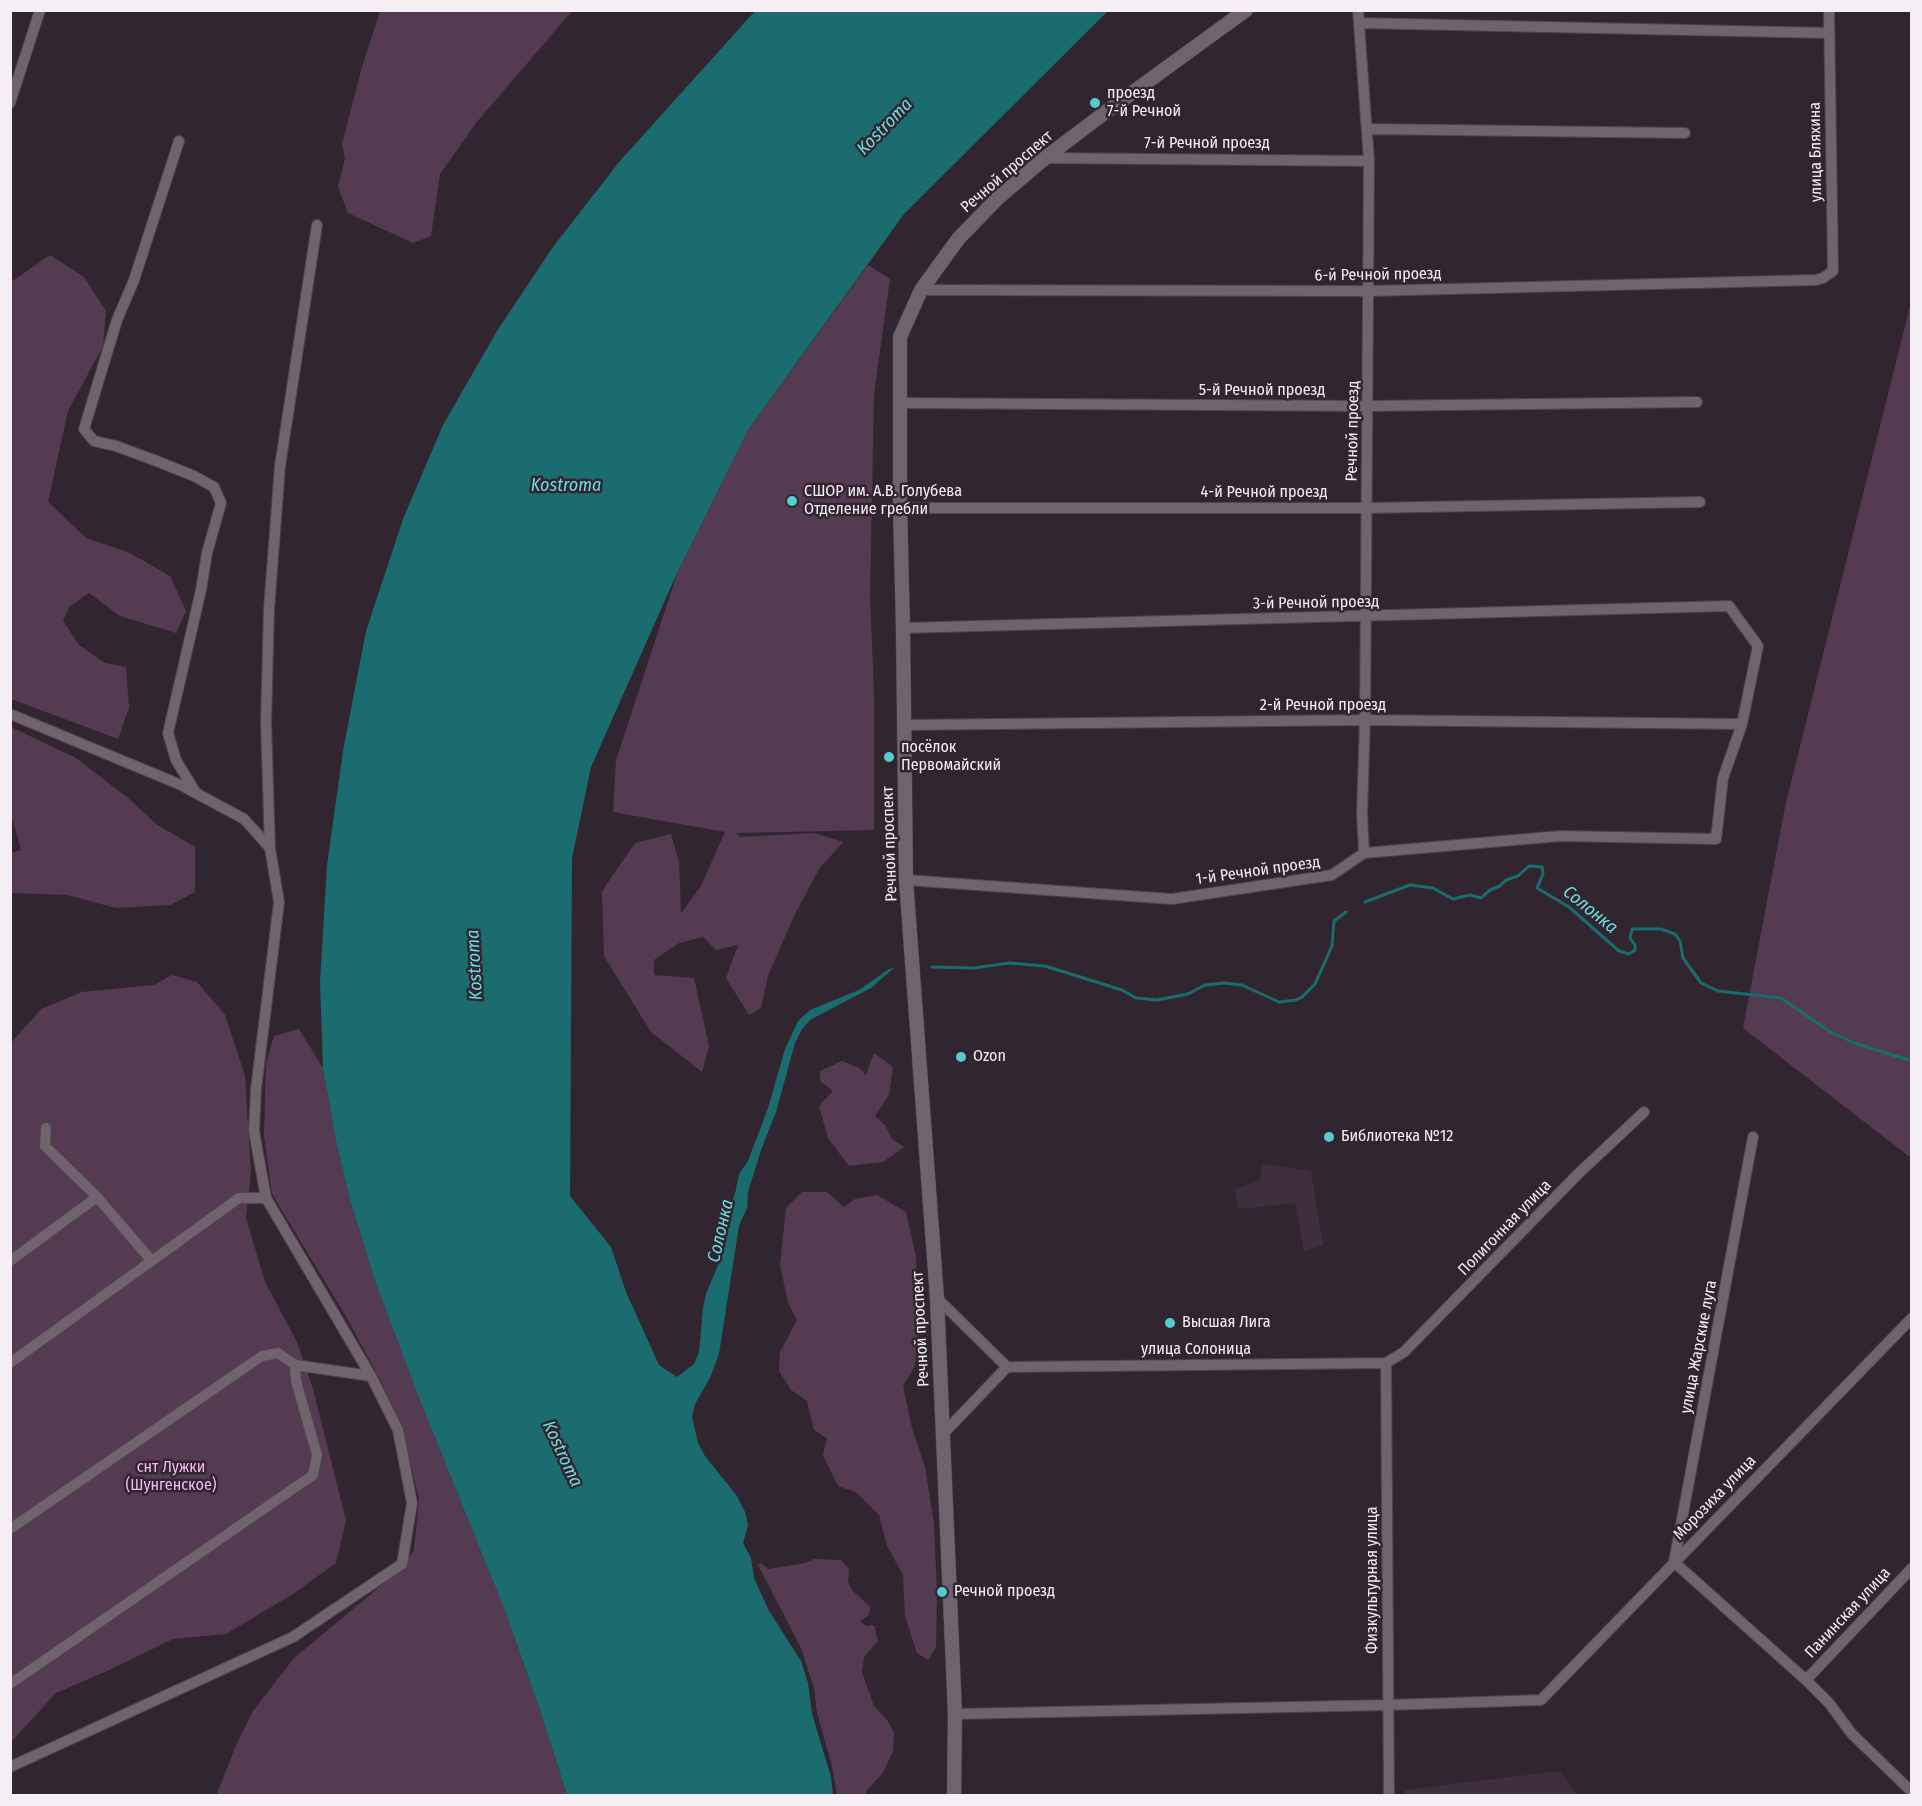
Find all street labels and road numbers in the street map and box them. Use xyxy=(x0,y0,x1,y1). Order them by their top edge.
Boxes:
street label: улица Бляхина xyxy=(1806,102,1826,202)
street label: Речной проспект xyxy=(957,127,1057,217)
street label: 7-й Речной проезд xyxy=(1144,134,1270,154)
street label: 6-й Речной проезд xyxy=(1314,264,1442,286)
street label: Речной проезд xyxy=(1343,380,1363,482)
street label: 5-й Речной проезд xyxy=(1199,381,1325,401)
street label: 4-й Речной проезд xyxy=(1201,483,1327,503)
street label: 3-й Речной проезд xyxy=(1253,592,1379,614)
street label: 2-й Речной проезд xyxy=(1260,696,1386,716)
street label: Речной проспект xyxy=(878,786,902,902)
street label: 1-й Речной проезд xyxy=(1195,853,1321,889)
street label: Полигонная улица xyxy=(1454,1176,1556,1280)
street label: Речной проспект xyxy=(908,1271,934,1387)
street label: улица Жарские луга xyxy=(1677,1279,1721,1415)
street label: улица Солоница xyxy=(1141,1340,1251,1360)
street label: Морозиха улица xyxy=(1670,1452,1760,1544)
street label: Физкультурная улица xyxy=(1363,1506,1383,1654)
street label: Панинская улица xyxy=(1801,1564,1895,1662)

